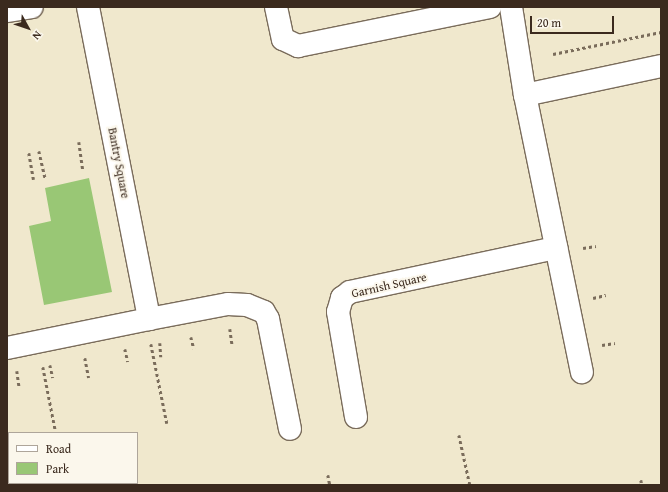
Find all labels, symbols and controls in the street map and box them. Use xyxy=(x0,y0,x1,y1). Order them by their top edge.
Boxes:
north arrow xyxy=(8,8,48,48)
scale bar xyxy=(532,8,616,34)
text: 20 m xyxy=(537,14,561,31)
text: N xyxy=(29,28,46,44)
street label: Bantry Square xyxy=(105,126,133,200)
street label: Garnish Square xyxy=(350,269,428,301)
legend xyxy=(8,432,138,484)
text: Road xyxy=(46,440,71,457)
text: Park xyxy=(46,460,69,477)

